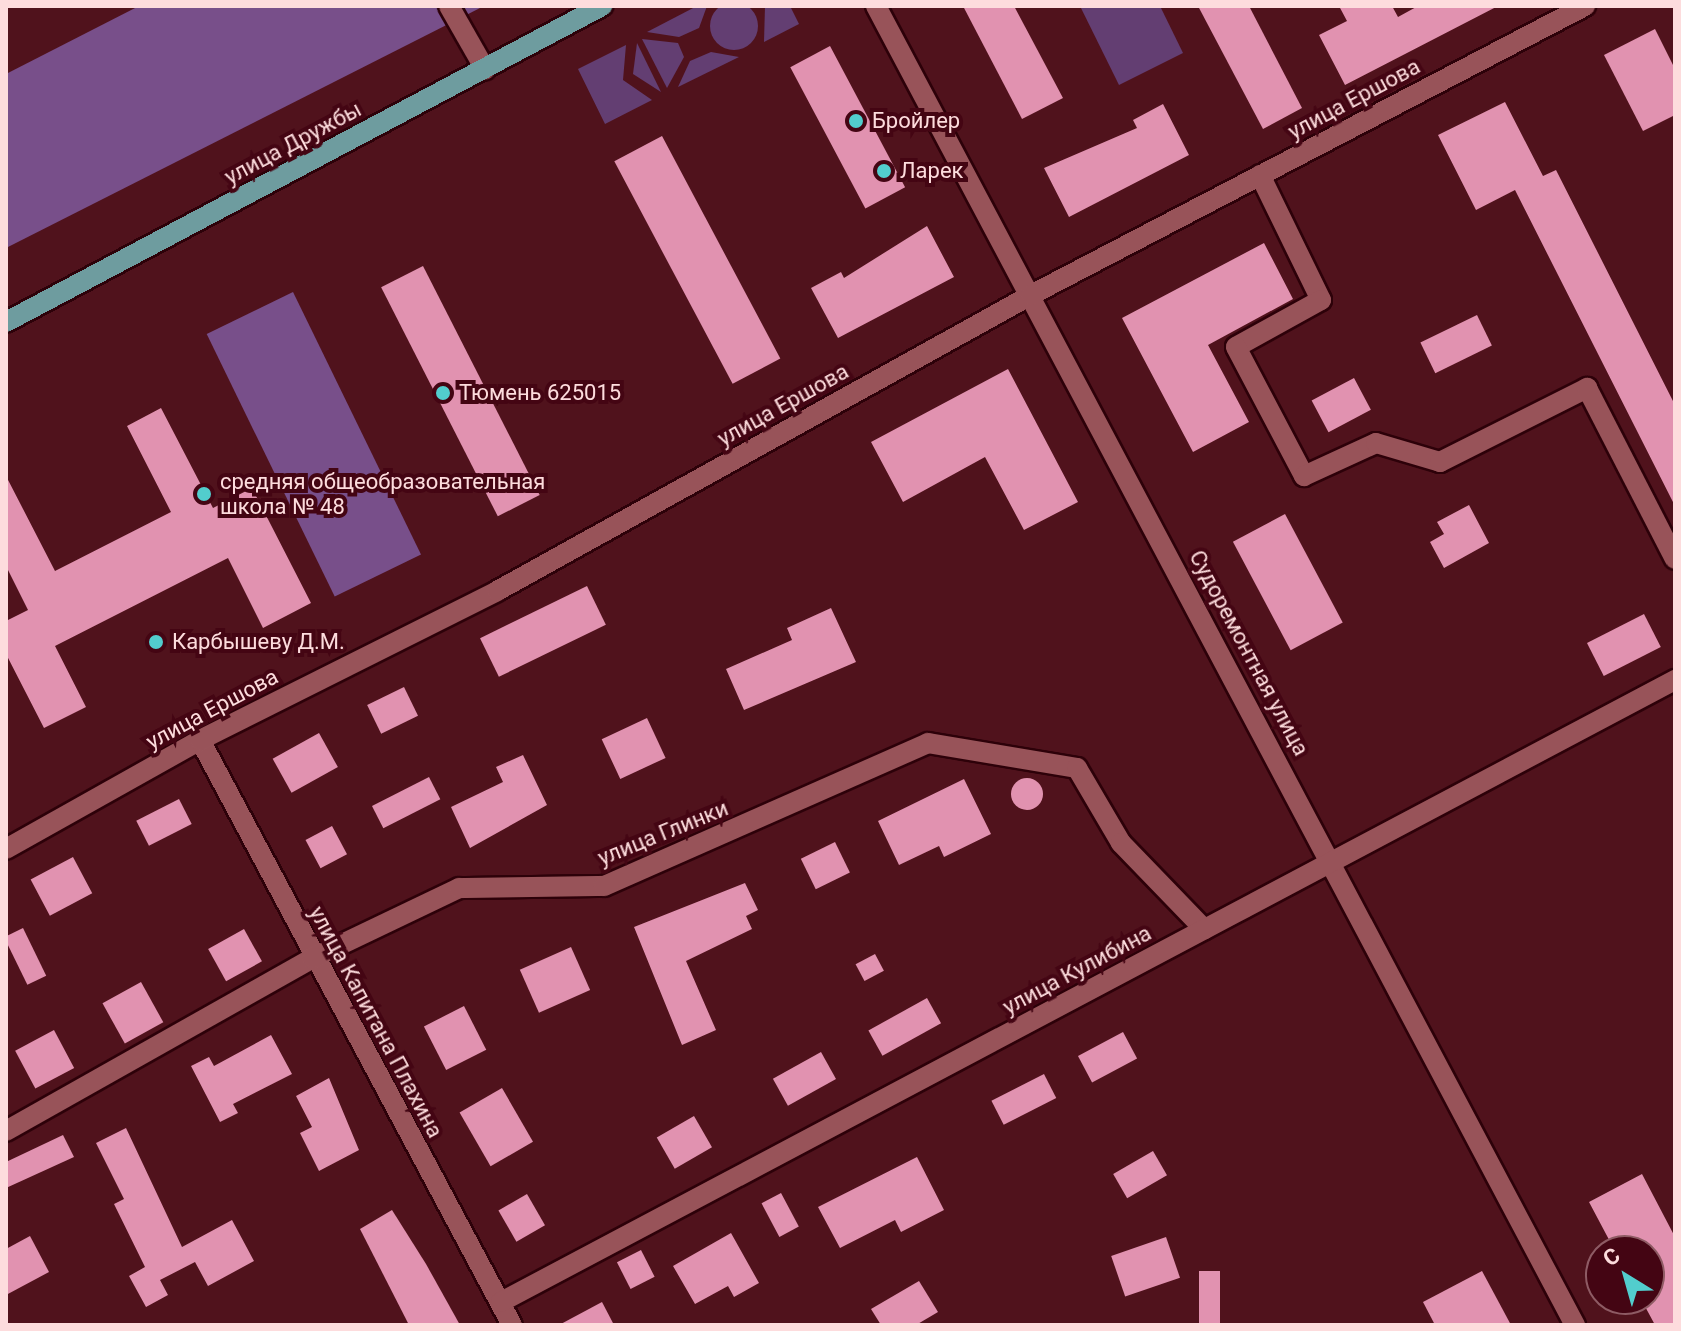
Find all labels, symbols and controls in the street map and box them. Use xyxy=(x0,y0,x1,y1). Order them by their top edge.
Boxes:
street label: улица Ершова xyxy=(1284,53,1424,145)
street label: улица Дружбы xyxy=(220,96,366,190)
place label: Бройлер xyxy=(872,108,960,134)
marker: Бройлер xyxy=(847,112,865,130)
place label: Ларек xyxy=(900,158,963,184)
marker: Ларек xyxy=(875,162,893,180)
street label: улица Ершова xyxy=(713,358,853,452)
place label: Тюмень 625015 xyxy=(459,380,621,406)
marker: Тюмень 625015 xyxy=(434,384,452,402)
place label: средняя общеобразовательная школа № 48 xyxy=(220,468,545,520)
marker: средняя общеобразовательная школа № 48 xyxy=(195,485,213,503)
street label: Судоремонтная улица xyxy=(1184,546,1314,760)
place label: Карбышеву Д.М. xyxy=(172,629,345,655)
marker: Карбышеву Д.М. xyxy=(147,633,165,651)
street label: улица Ершова xyxy=(142,663,282,755)
street label: улица Глинки xyxy=(594,795,732,871)
street label: улица Капитана Плахина xyxy=(304,902,448,1142)
street label: улица Кулибина xyxy=(998,920,1156,1020)
north arrow xyxy=(1585,1235,1665,1315)
text: С xyxy=(1598,1243,1625,1271)

